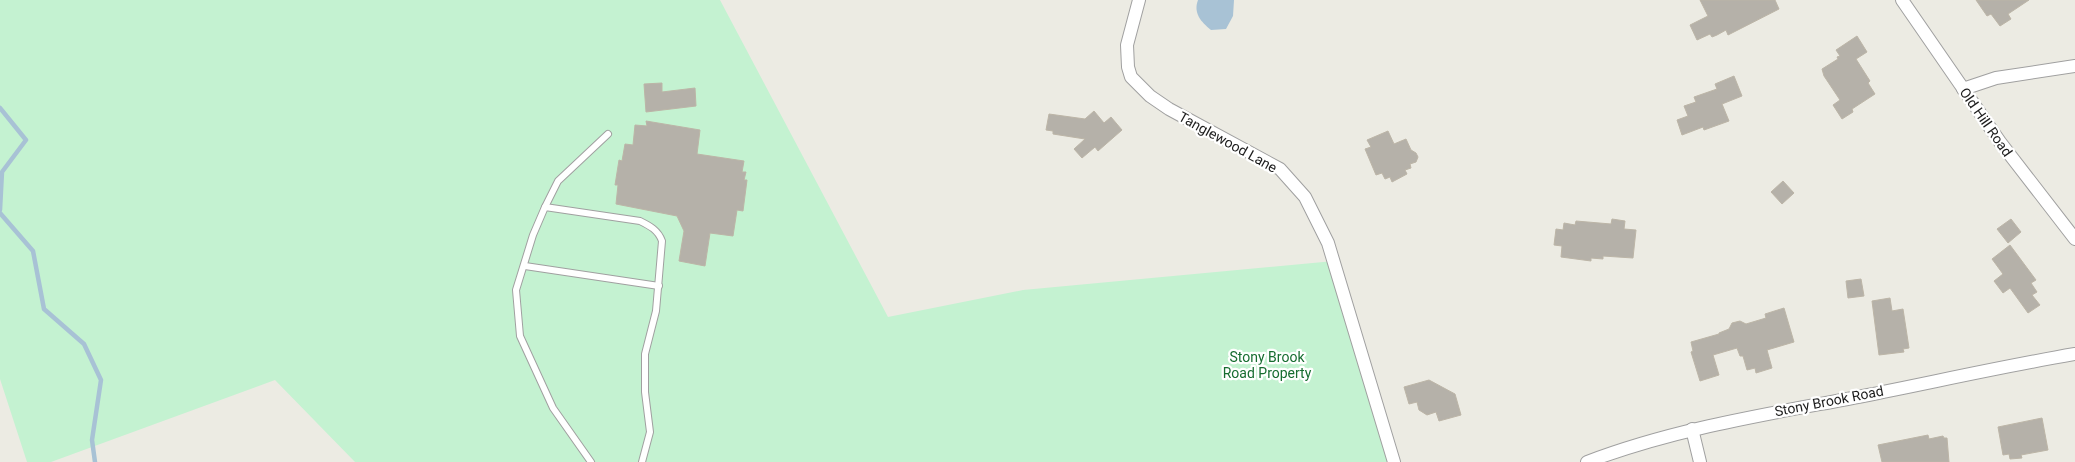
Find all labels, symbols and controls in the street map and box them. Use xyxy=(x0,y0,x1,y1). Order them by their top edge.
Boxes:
street label: Old Hill Road xyxy=(1956,85,2016,159)
street label: Tanglewood Lane xyxy=(1176,108,1280,176)
park label: Stony Brook Road Property xyxy=(1223,349,1312,381)
street label: Stony Brook Road xyxy=(1773,383,1885,419)

